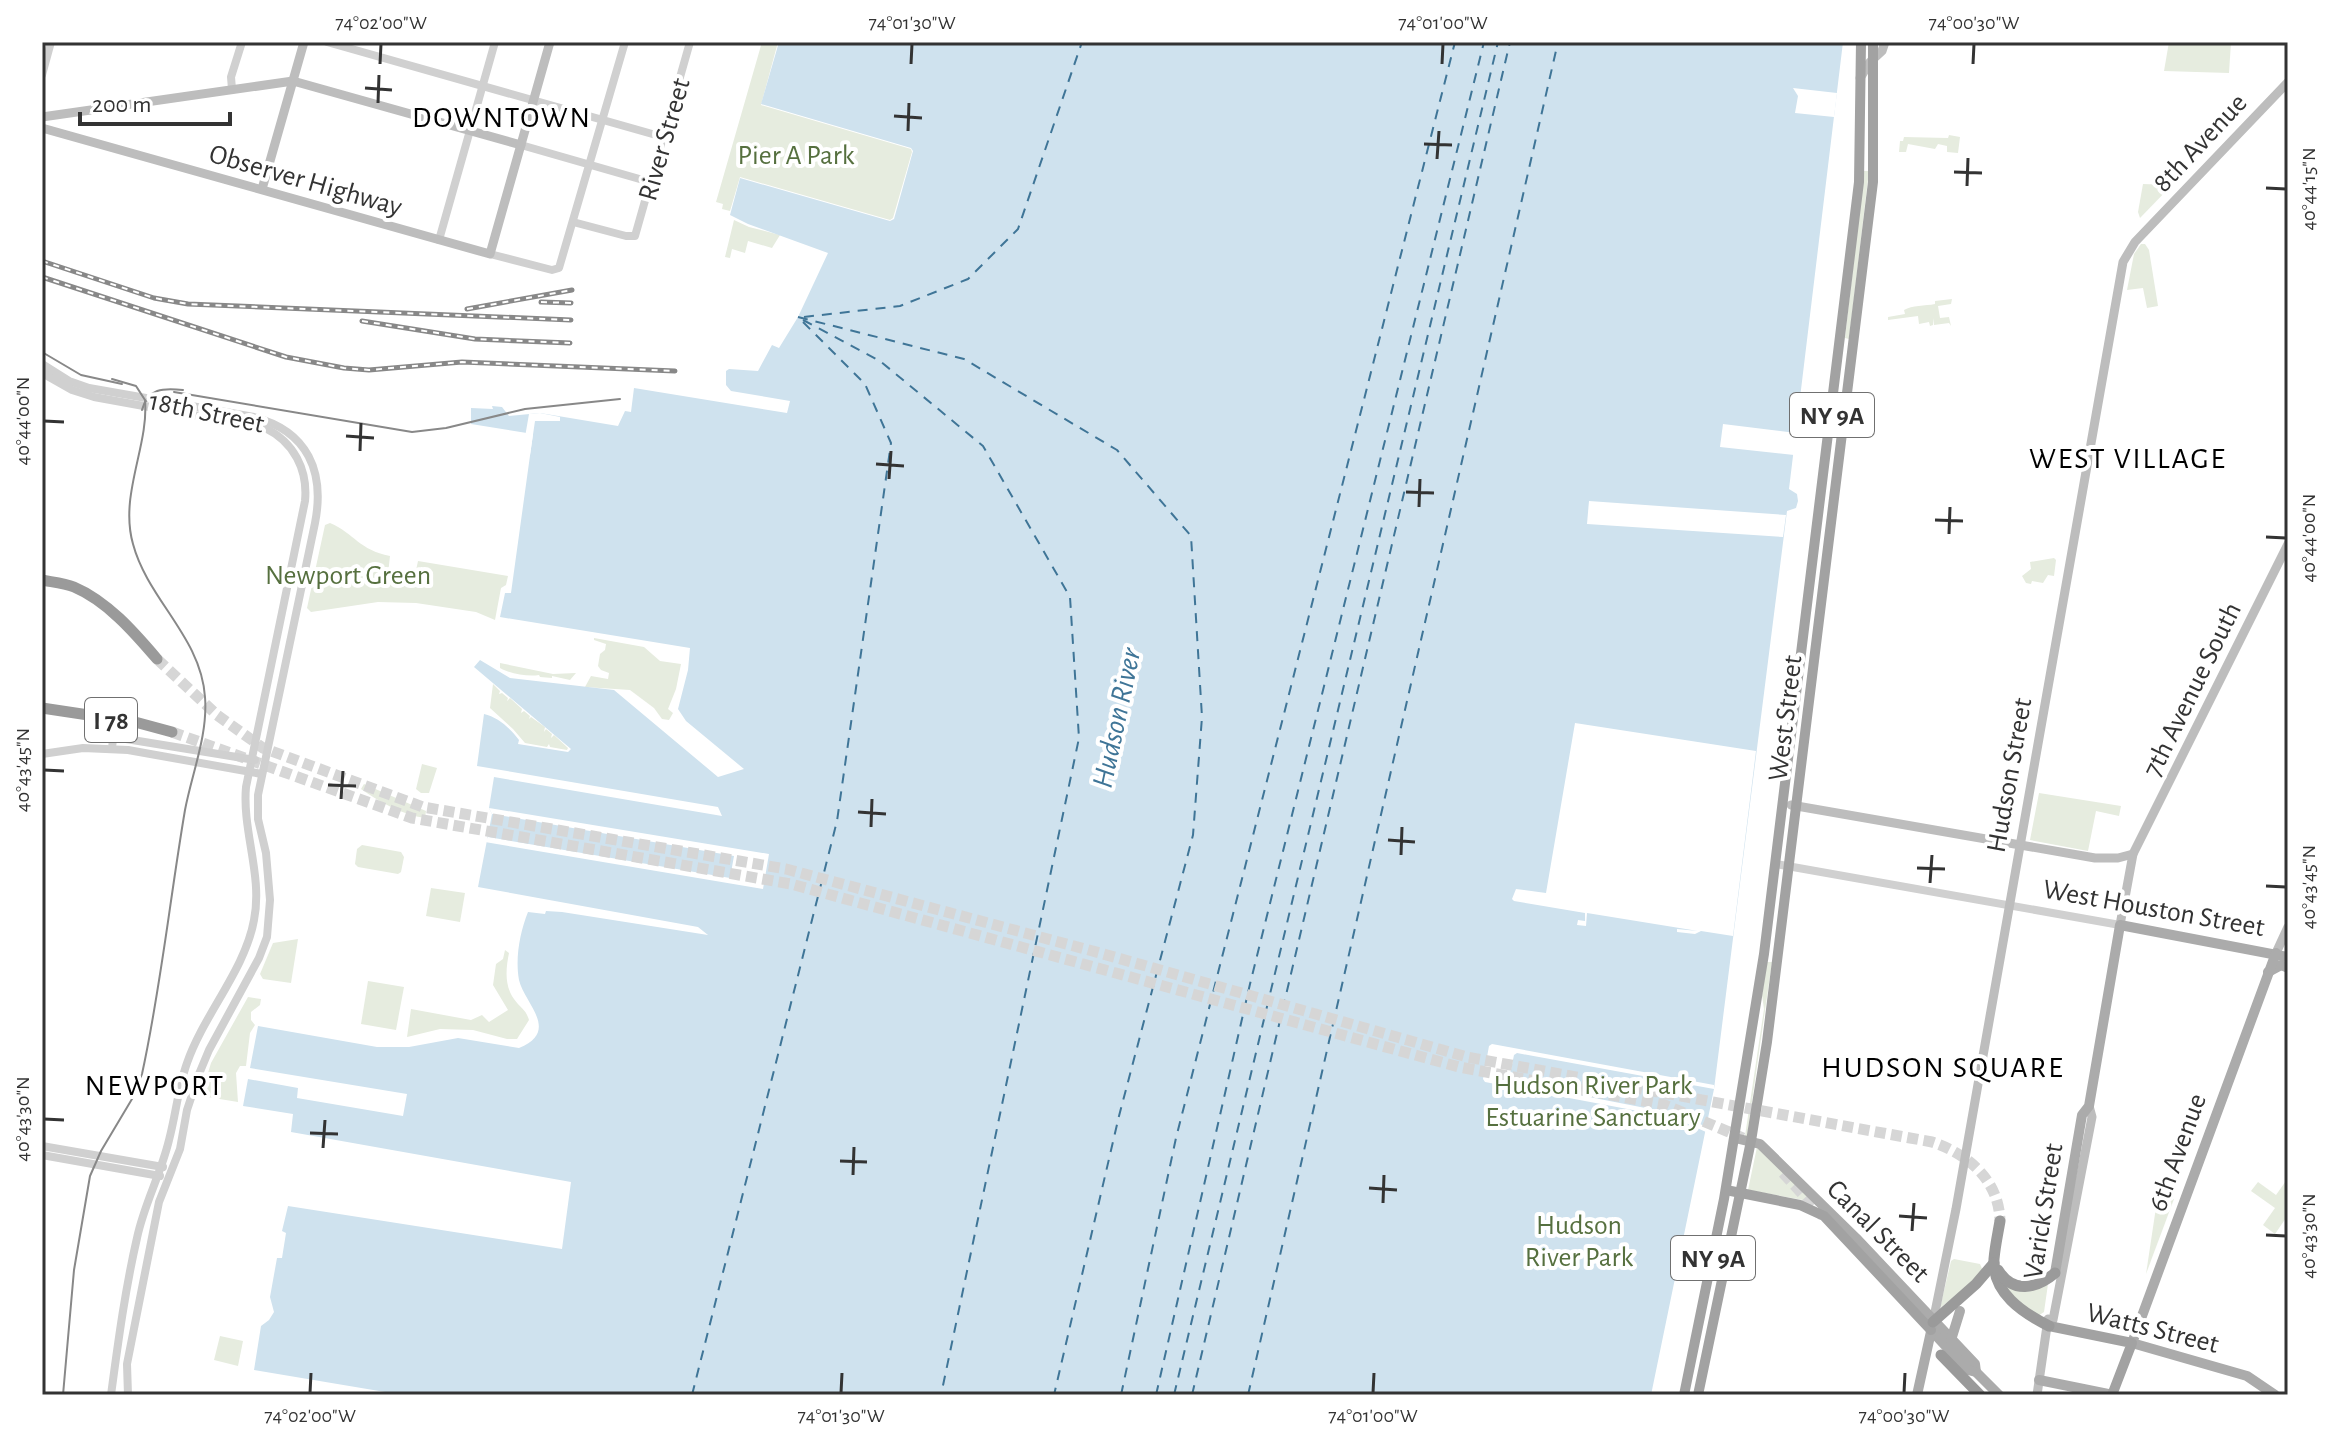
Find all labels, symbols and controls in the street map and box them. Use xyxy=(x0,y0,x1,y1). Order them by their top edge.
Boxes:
text: 74°02'00"W xyxy=(335,13,427,33)
text: 74°01'30"W xyxy=(868,13,956,33)
text: 74°01'00"W xyxy=(1398,13,1488,33)
text: 74°00'30"W xyxy=(1929,13,2020,33)
street label: River Street xyxy=(634,75,696,204)
scale bar xyxy=(80,76,230,126)
street label: 8th Avenue xyxy=(2148,89,2253,198)
text: 200 m xyxy=(92,93,151,117)
district label: DOWNTOWN xyxy=(412,103,592,133)
street label: Observer Highway xyxy=(206,140,405,222)
park label: Pier A Park xyxy=(737,142,855,170)
text: 40°44'15"N xyxy=(2299,147,2319,231)
text: 40°44'00"N xyxy=(13,377,33,465)
street label: 18th Street xyxy=(146,387,267,439)
road number: NY 9A xyxy=(1790,393,1874,437)
district label: WEST VILLAGE xyxy=(2029,444,2227,474)
text: 40°44'00"N xyxy=(2299,494,2319,582)
park label: Newport Green xyxy=(265,562,431,590)
street label: 7th Avenue South xyxy=(2139,598,2247,781)
water label: Hudson River xyxy=(1088,644,1147,791)
street label: West Street xyxy=(1764,654,1808,783)
street label: Hudson Street xyxy=(1983,696,2037,855)
road number: I 78 xyxy=(85,698,137,742)
text: 40°43'45"N xyxy=(13,728,33,812)
text: 40°43'45"N xyxy=(2299,845,2319,929)
street label: West Houston Street xyxy=(2041,876,2267,942)
district label: HUDSON SQUARE xyxy=(1821,1053,2065,1083)
district label: NEWPORT xyxy=(85,1071,225,1101)
park label: Hudson River Park Estuarine Sanctuary xyxy=(1485,1072,1701,1132)
text: 40°43'30"N xyxy=(13,1076,33,1162)
street label: 6th Avenue xyxy=(2144,1090,2212,1215)
street label: Varick Street xyxy=(2019,1141,2069,1281)
street label: Canal Street xyxy=(1821,1175,1934,1288)
text: 40°43'30"N xyxy=(2299,1193,2319,1279)
park label: Hudson River Park xyxy=(1525,1212,1634,1272)
road number: NY 9A xyxy=(1671,1236,1755,1280)
street label: Watts Street xyxy=(2084,1299,2222,1359)
text: 74°02'00"W xyxy=(264,1406,356,1426)
text: 74°01'30"W xyxy=(797,1406,885,1426)
text: 74°01'00"W xyxy=(1328,1406,1418,1426)
text: 74°00'30"W xyxy=(1859,1406,1950,1426)

